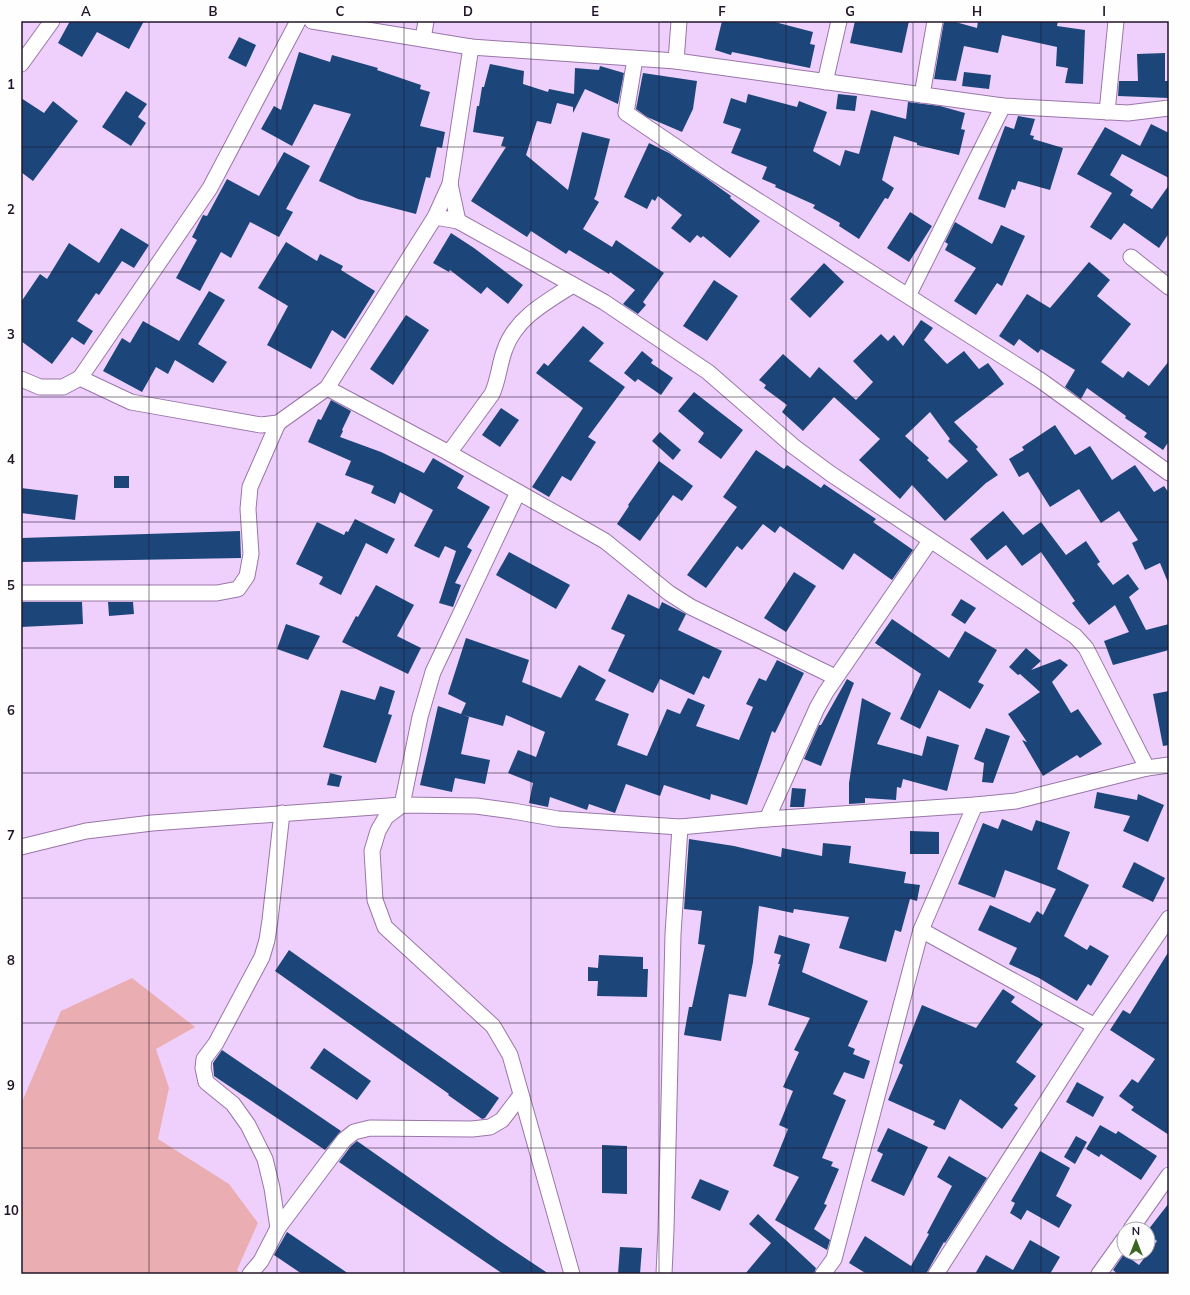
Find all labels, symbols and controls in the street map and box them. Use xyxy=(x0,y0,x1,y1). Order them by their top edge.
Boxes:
text: A xyxy=(81,3,91,19)
text: B xyxy=(209,3,218,19)
text: C xyxy=(336,3,345,19)
text: D xyxy=(463,3,473,19)
text: E xyxy=(591,3,599,19)
text: F xyxy=(718,3,726,19)
text: G xyxy=(845,3,855,19)
text: H xyxy=(972,3,982,19)
text: I xyxy=(1102,3,1106,19)
text: 1 xyxy=(7,76,15,92)
text: 2 xyxy=(7,201,15,217)
text: 3 xyxy=(7,326,15,342)
text: 4 xyxy=(7,451,15,467)
text: 5 xyxy=(7,577,15,593)
text: 6 xyxy=(7,702,15,718)
text: 7 xyxy=(7,827,15,843)
text: 8 xyxy=(7,952,15,968)
text: 9 xyxy=(7,1077,15,1093)
text: 10 xyxy=(3,1202,19,1218)
north arrow xyxy=(1116,1221,1156,1261)
text: N xyxy=(1132,1224,1140,1238)

